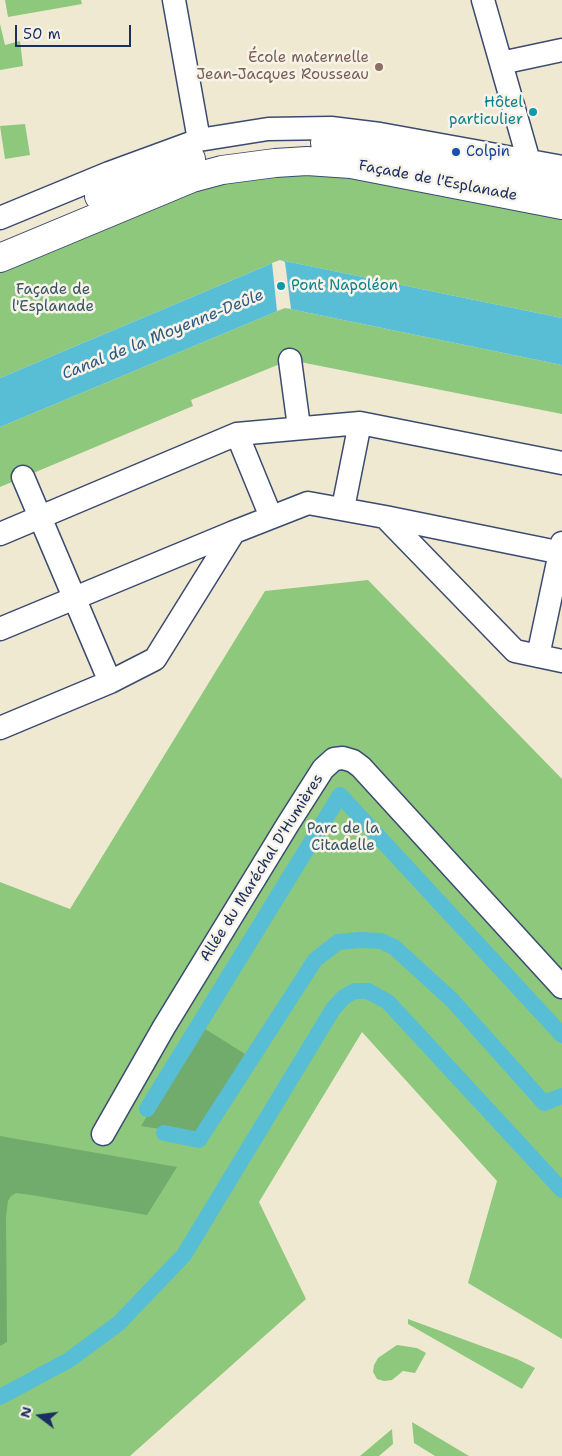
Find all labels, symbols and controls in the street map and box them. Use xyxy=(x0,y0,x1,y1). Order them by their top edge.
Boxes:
scale bar xyxy=(18,15,134,47)
text: 50 m xyxy=(23,24,61,44)
place label: École maternelle Jean-Jacques Rousseau xyxy=(196,49,369,84)
marker: École maternelle Jean-Jacques Rousseau xyxy=(373,61,385,73)
place label: Hôtel particulier xyxy=(449,94,523,129)
marker: Hôtel particulier xyxy=(527,106,539,118)
place label: Colpin xyxy=(466,143,510,161)
marker: Colpin xyxy=(450,146,462,158)
street label: Façade de l'Esplanade xyxy=(357,157,519,205)
place label: Pont Napoléon xyxy=(291,277,398,295)
marker: Pont Napoléon xyxy=(275,280,287,292)
park label: Façade de l'Esplanade xyxy=(12,281,94,316)
water label: Canal de la Moyenne-Deûle xyxy=(59,286,267,384)
street label: Allée du Maréchal D'Humières xyxy=(197,771,327,965)
park label: Parc de la Citadelle xyxy=(307,820,379,855)
north arrow xyxy=(15,1391,65,1441)
text: N xyxy=(15,1404,36,1420)

